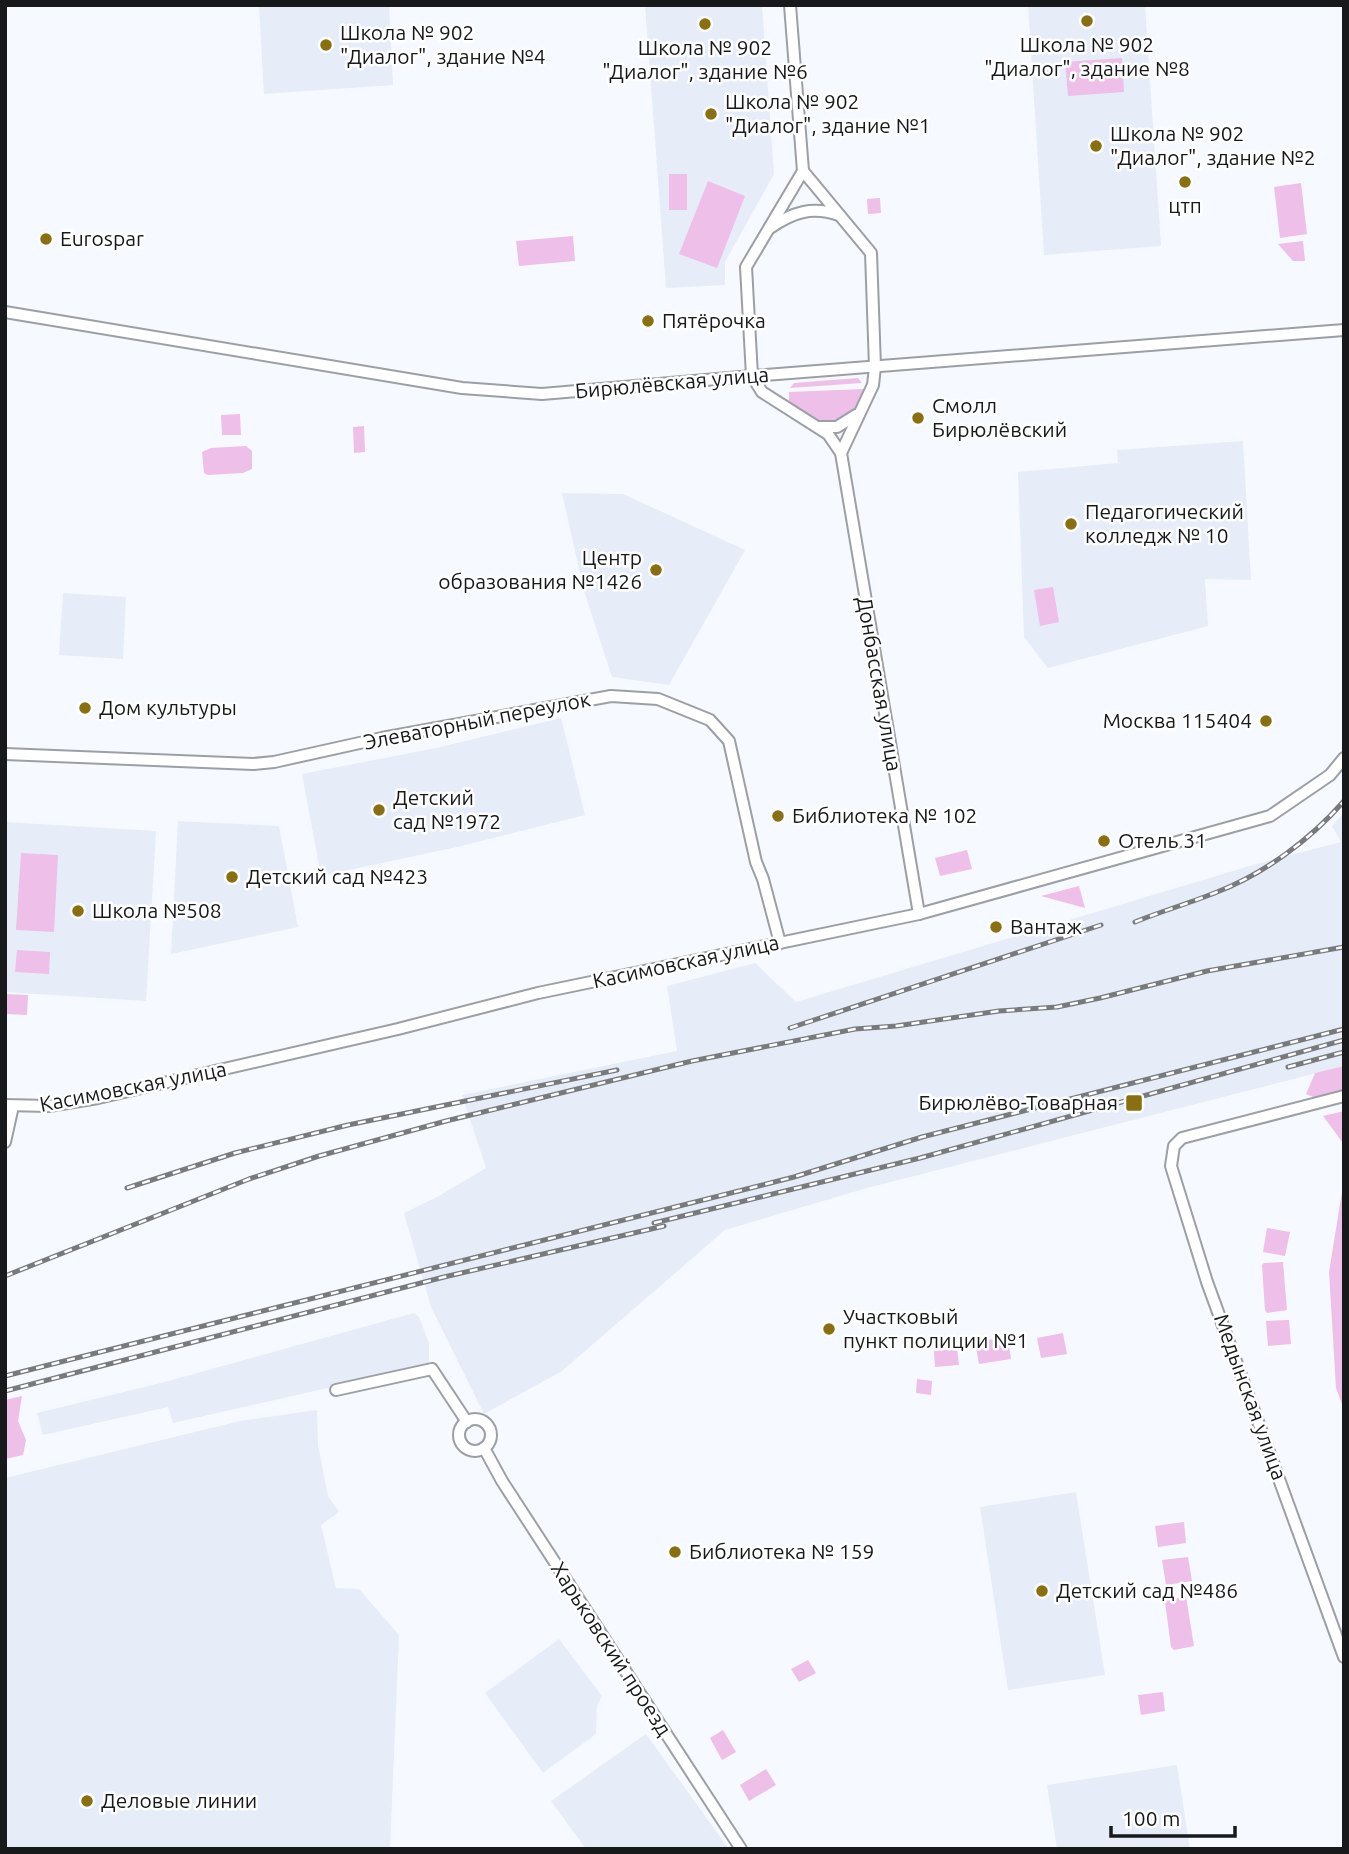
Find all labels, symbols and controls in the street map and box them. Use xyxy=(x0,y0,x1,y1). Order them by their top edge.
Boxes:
marker: Школа № 902 "Диалог", здание №8 xyxy=(1079,13,1095,29)
marker: Школа № 902 "Диалог", здание №6 xyxy=(697,16,713,32)
place label: Школа № 902 "Диалог", здание №4 xyxy=(340,20,546,68)
place label: Школа № 902 "Диалог", здание №8 xyxy=(984,32,1190,80)
place label: Школа № 902 "Диалог", здание №6 xyxy=(602,35,808,83)
marker: Школа № 902 "Диалог", здание №4 xyxy=(318,37,334,53)
place label: Школа № 902 "Диалог", здание №1 xyxy=(725,89,931,137)
marker: Школа № 902 "Диалог", здание №1 xyxy=(703,106,719,122)
place label: Школа № 902 "Диалог", здание №2 xyxy=(1110,121,1316,169)
marker: Школа № 902 "Диалог", здание №2 xyxy=(1088,138,1104,154)
marker: цтп xyxy=(1177,174,1193,190)
place label: цтп xyxy=(1168,193,1202,217)
place label: Eurospar xyxy=(60,226,144,250)
marker: Eurospar xyxy=(38,231,54,247)
place label: Пятёрочка xyxy=(662,308,766,332)
marker: Пятёрочка xyxy=(640,313,656,329)
street label: Бирюлёвская улица xyxy=(574,362,770,402)
place label: Смолл Бирюлёвский xyxy=(932,393,1067,441)
marker: Смолл Бирюлёвский xyxy=(910,410,926,426)
place label: Педагогический колледж № 10 xyxy=(1085,499,1244,547)
marker: Педагогический колледж № 10 xyxy=(1063,516,1079,532)
place label: Центр образования №1426 xyxy=(438,545,642,593)
marker: Центр образования №1426 xyxy=(648,562,664,578)
street label: Донбасская улица xyxy=(853,595,907,773)
street label: Элеваторный переулок xyxy=(361,686,592,754)
place label: Дом культуры xyxy=(99,695,237,719)
marker: Дом культуры xyxy=(77,700,93,716)
place label: Москва 115404 xyxy=(1103,708,1252,732)
marker: Москва 115404 xyxy=(1258,713,1274,729)
place label: Детский сад №1972 xyxy=(393,785,501,833)
marker: Детский сад №1972 xyxy=(371,802,387,818)
place label: Библиотека № 102 xyxy=(792,803,977,827)
marker: Библиотека № 102 xyxy=(770,808,786,824)
place label: Отель 31 xyxy=(1118,828,1207,852)
marker: Отель 31 xyxy=(1096,833,1112,849)
place label: Детский сад №423 xyxy=(246,864,428,888)
marker: Детский сад №423 xyxy=(224,869,240,885)
place label: Школа №508 xyxy=(92,898,222,922)
marker: Школа №508 xyxy=(70,903,86,919)
place label: Вантаж xyxy=(1010,914,1083,938)
marker: Вантаж xyxy=(988,919,1004,935)
street label: Касимовская улица xyxy=(590,930,781,992)
street label: Касимовская улица xyxy=(37,1056,228,1116)
place label: Бирюлёво-Товарная xyxy=(918,1090,1118,1114)
marker: Бирюлёво-Товарная xyxy=(1124,1093,1144,1113)
place label: Участковый пункт полиции №1 xyxy=(843,1304,1028,1352)
street label: Медынская улица xyxy=(1210,1310,1292,1483)
marker: Участковый пункт полиции №1 xyxy=(821,1321,837,1337)
place label: Библиотека № 159 xyxy=(689,1539,874,1563)
marker: Библиотека № 159 xyxy=(667,1544,683,1560)
street label: Харьковский проезд xyxy=(547,1557,677,1740)
place label: Детский сад №486 xyxy=(1056,1578,1238,1602)
marker: Детский сад №486 xyxy=(1034,1583,1050,1599)
place label: Деловые линии xyxy=(101,1788,257,1812)
marker: Деловые линии xyxy=(79,1793,95,1809)
scale bar xyxy=(1111,1794,1235,1838)
text: 100 m xyxy=(1122,1806,1180,1830)

